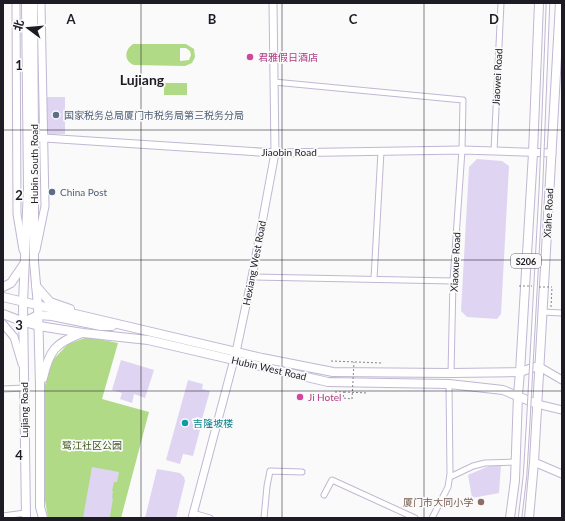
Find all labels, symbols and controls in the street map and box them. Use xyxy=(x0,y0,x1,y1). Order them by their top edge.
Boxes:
north arrow xyxy=(8,8,48,48)
text: A xyxy=(65,11,76,27)
text: B xyxy=(208,11,217,27)
text: C xyxy=(349,11,358,27)
text: D xyxy=(489,11,499,27)
text: 北 xyxy=(10,18,26,32)
street label: Jiaowei Road xyxy=(490,48,504,106)
place label: 君雅假日酒店 xyxy=(258,51,318,63)
marker: 君雅假日酒店 xyxy=(245,52,255,62)
text: 1 xyxy=(15,57,23,73)
district label: Lujiang xyxy=(120,71,165,88)
place label: 国家税务总局厦门市税务局第三税务分局 xyxy=(64,109,244,121)
marker: 国家税务总局厦门市税务局第三税务分局 xyxy=(51,110,61,120)
street label: Hubin South Road xyxy=(28,124,40,204)
street label: Jiaobin Road xyxy=(261,146,317,158)
place label: China Post xyxy=(60,186,108,198)
text: 2 xyxy=(15,187,23,203)
marker: China Post xyxy=(47,187,57,197)
street label: Xiahe Road xyxy=(541,188,555,238)
street label: Hexiang West Road xyxy=(240,220,268,306)
street label: Xiaoxue Road xyxy=(447,232,463,292)
road number: S206 xyxy=(511,254,541,268)
text: 3 xyxy=(15,317,23,333)
street label: Hubin West Road xyxy=(230,354,308,382)
street label: Lujiang Road xyxy=(18,382,30,438)
place label: Ji Hotel xyxy=(308,391,341,403)
marker: Ji Hotel xyxy=(295,392,305,402)
place label: 吉隆坡楼 xyxy=(193,417,233,429)
marker: 吉隆坡楼 xyxy=(180,418,190,428)
park label: 鹭江社区公园 xyxy=(62,439,122,451)
text: 4 xyxy=(15,447,23,463)
place label: 厦门市大同小学 xyxy=(403,496,473,508)
marker: 厦门市大同小学 xyxy=(476,497,486,507)

